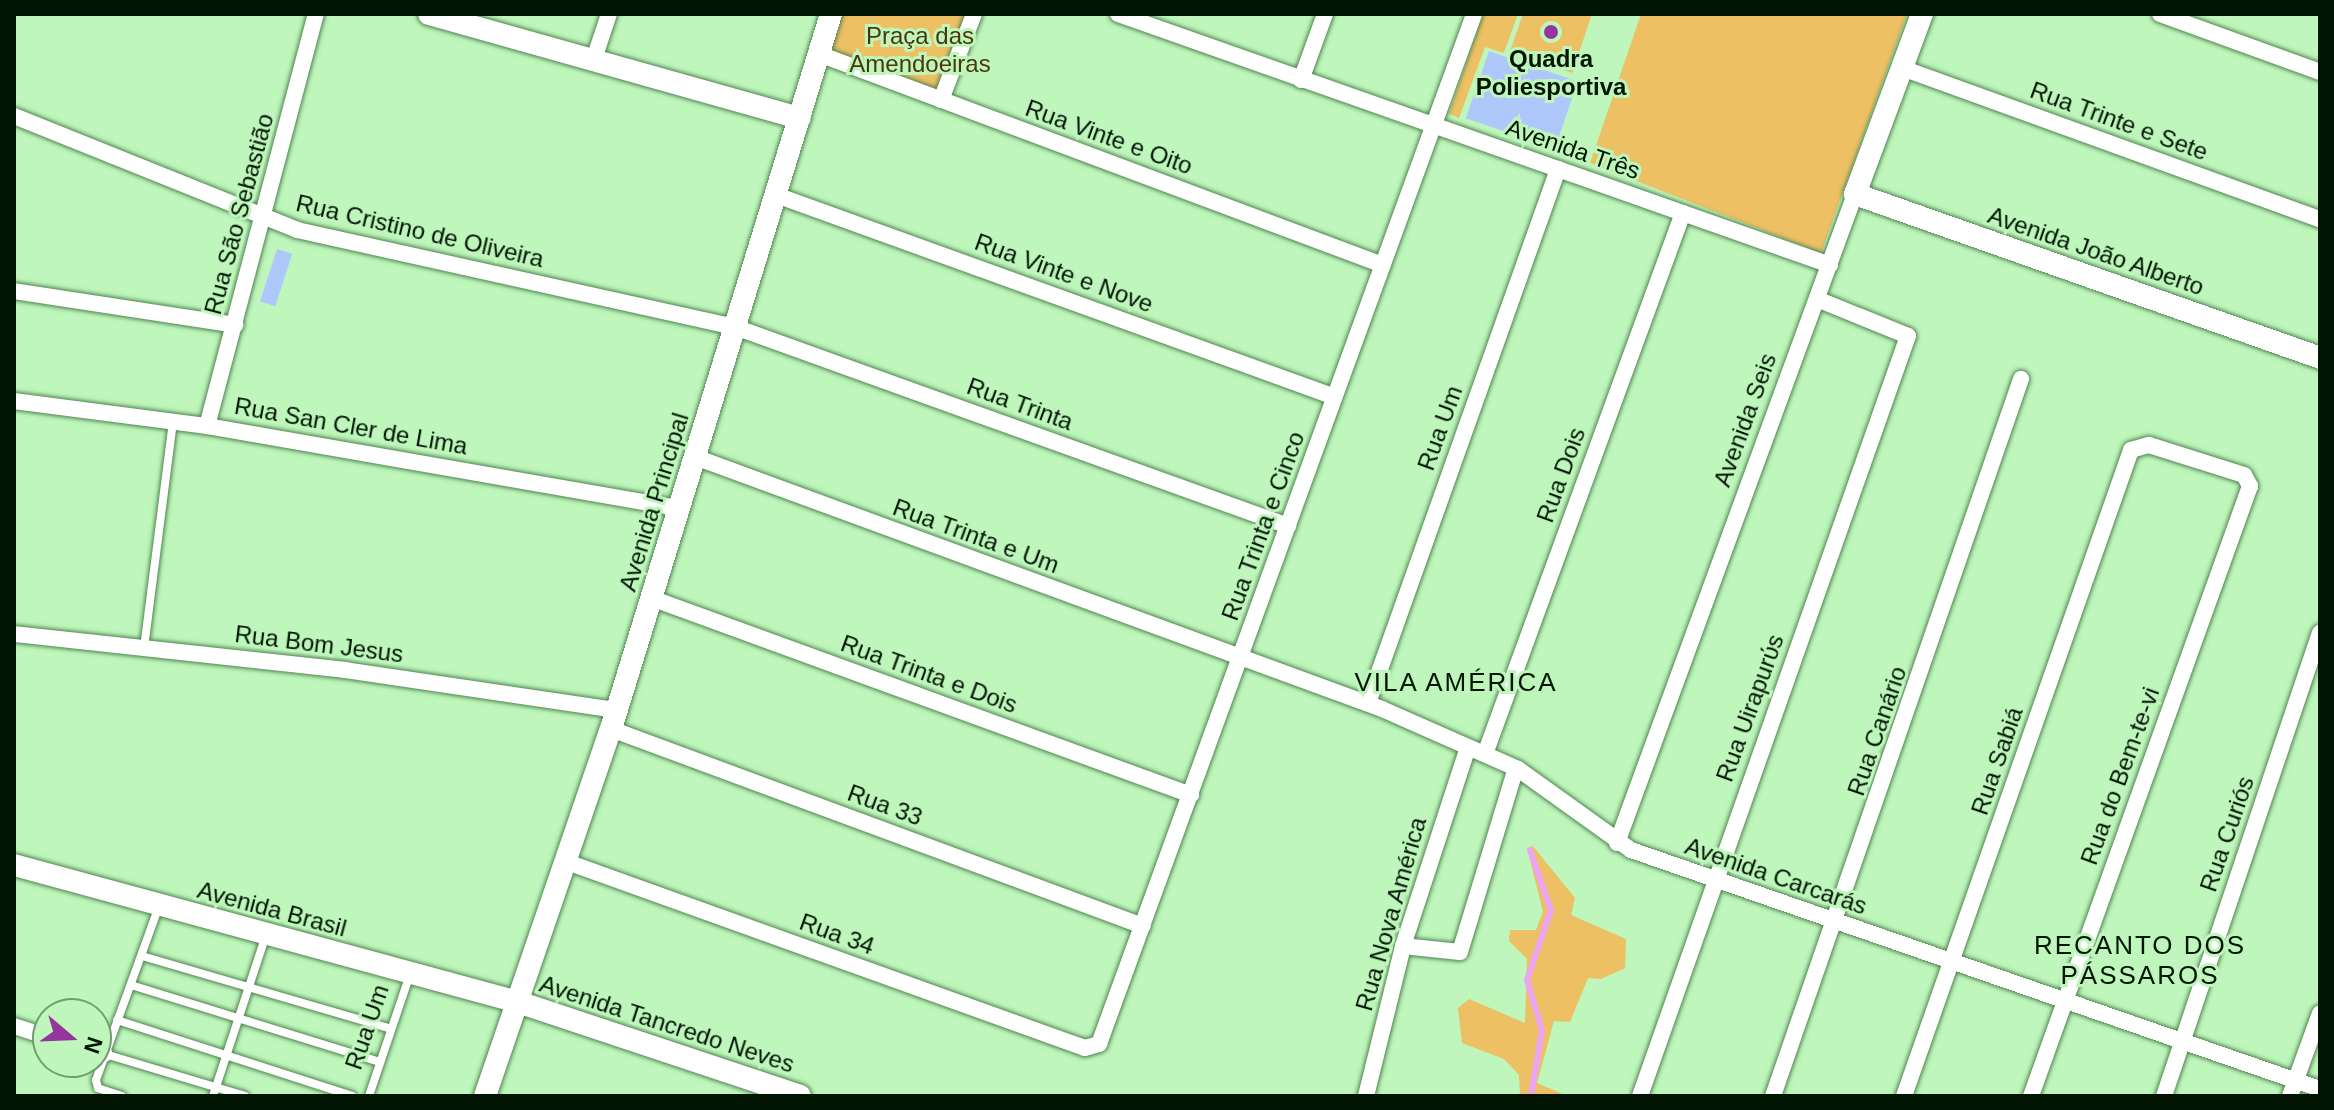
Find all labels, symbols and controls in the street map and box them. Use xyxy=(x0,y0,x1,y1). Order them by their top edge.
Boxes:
park label: Praça das Amendoeiras xyxy=(849,22,991,78)
marker: Quadra Poliesportiva xyxy=(1542,23,1560,41)
place label: Quadra Poliesportiva xyxy=(1476,45,1626,101)
street label: Rua Trinte e Sete xyxy=(2026,75,2212,167)
street label: Rua Vinte e Oito xyxy=(1022,93,1196,181)
street label: Rua São Sebastião xyxy=(198,110,280,318)
street label: Avenida Três xyxy=(1502,113,1644,185)
street label: Rua Cristino de Oliveira xyxy=(293,188,547,274)
street label: Avenida João Alberto xyxy=(1984,200,2208,302)
street label: Rua Vinte e Nove xyxy=(971,227,1157,319)
street label: Avenida Seis xyxy=(1708,349,1782,491)
street label: Rua Trinta xyxy=(963,371,1077,437)
street label: Rua Um xyxy=(1411,382,1469,474)
street label: Rua San Cler de Lima xyxy=(232,391,470,461)
street label: Avenida Principal xyxy=(613,409,695,595)
street label: Rua Dois xyxy=(1531,424,1591,526)
street label: Rua Trinta e Cinco xyxy=(1215,427,1311,625)
street label: Rua Trinta e Um xyxy=(889,493,1063,579)
street label: Rua Bom Jesus xyxy=(233,619,405,669)
street label: Rua Trinta e Dois xyxy=(837,629,1021,719)
street label: Rua Uirapurύs xyxy=(1710,630,1790,786)
street label: Rua Canário xyxy=(1841,663,1913,799)
district label: VILA AMÉRICA xyxy=(1353,667,1559,699)
street label: Rua do Bem-te-vi xyxy=(2075,683,2165,869)
street label: Rua Sabiá xyxy=(1965,703,2029,819)
street label: Rua Curiós xyxy=(2194,773,2260,895)
street label: Rua 33 xyxy=(844,778,926,832)
street label: Rua Nova América xyxy=(1349,813,1433,1015)
street label: Avenida Carcarás xyxy=(1681,831,1871,921)
street label: Avenida Brasil xyxy=(194,875,350,943)
street label: Rua 34 xyxy=(796,907,878,961)
district label: RECANTO DOS PÁSSAROS xyxy=(2034,930,2246,992)
street label: Avenida Tancredo Neves xyxy=(536,969,798,1079)
street label: Rua Um xyxy=(339,981,395,1073)
north arrow xyxy=(32,998,112,1078)
text: N xyxy=(79,1034,108,1057)

